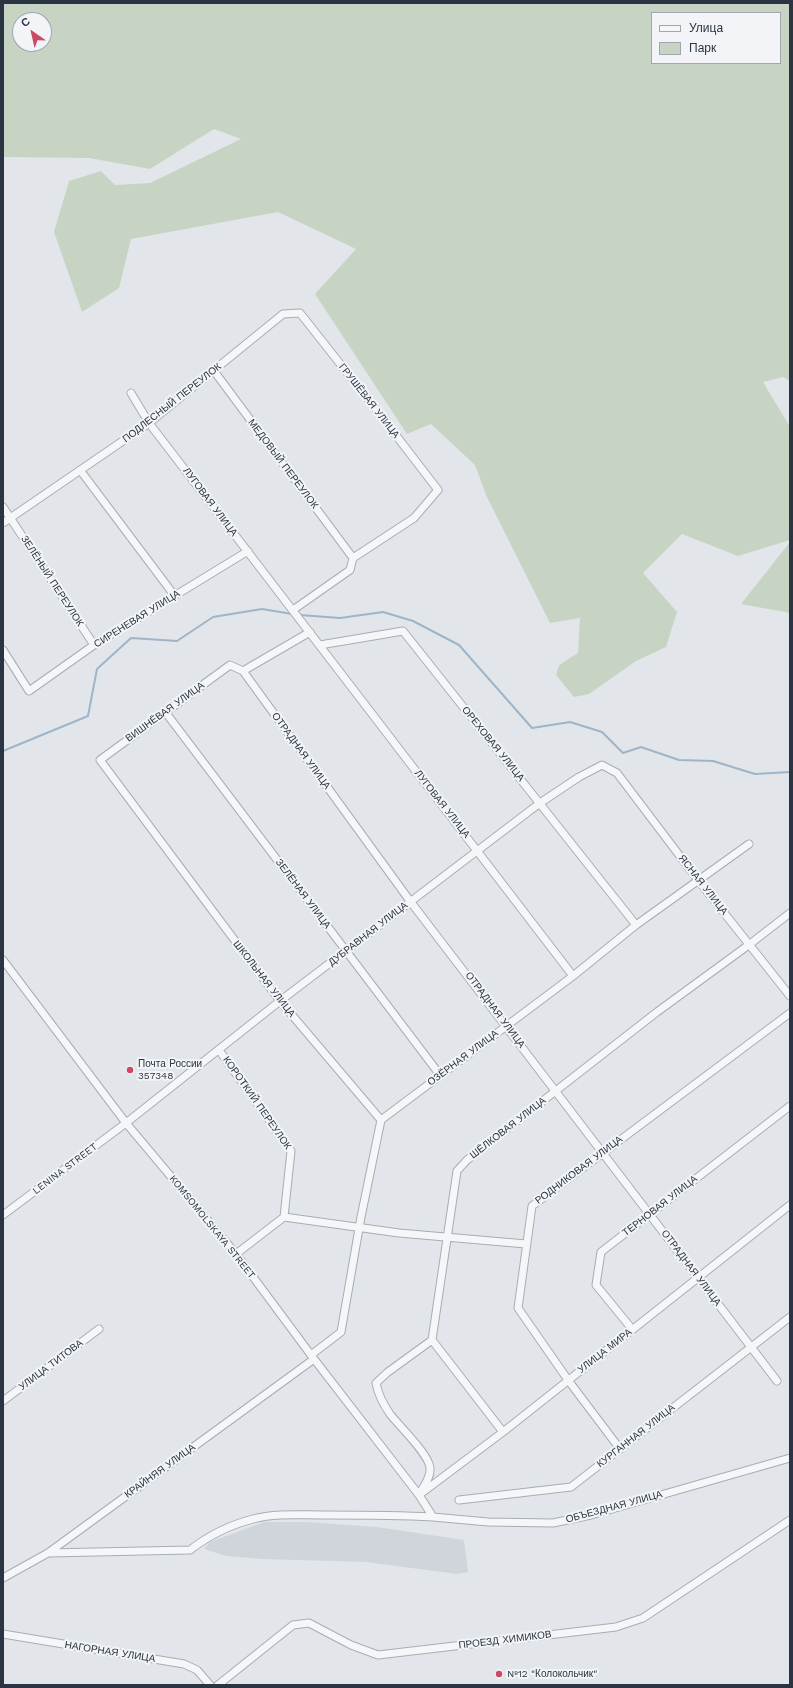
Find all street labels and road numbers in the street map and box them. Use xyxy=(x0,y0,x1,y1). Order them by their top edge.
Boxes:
street label: ПОДЛЕСНЫЙ ПЕРЕУЛОК xyxy=(120,361,224,445)
street label: ГРУШЁВАЯ УЛИЦА xyxy=(336,361,402,441)
street label: МЕДОВЫЙ ПЕРЕУЛОК xyxy=(245,417,321,511)
street label: ЛУГОВАЯ УЛИЦА xyxy=(180,465,240,539)
street label: ЗЕЛЁНЫЙ ПЕРЕУЛОК xyxy=(18,533,86,629)
street label: СИРЕНЕВАЯ УЛИЦА xyxy=(92,588,182,650)
street label: ВИШНЁВАЯ УЛИЦА xyxy=(123,679,207,745)
street label: ОРЕХОВАЯ УЛИЦА xyxy=(459,704,527,784)
street label: ОТРАДНАЯ УЛИЦА xyxy=(269,710,333,792)
street label: ЛУГОВАЯ УЛИЦА xyxy=(412,768,472,840)
street label: ЯСНАЯ УЛИЦА xyxy=(676,853,730,917)
street label: ЗЕЛЁНАЯ УЛИЦА xyxy=(273,857,333,931)
street label: ДУБРАВНАЯ УЛИЦА xyxy=(326,899,410,969)
street label: ШКОЛЬНАЯ УЛИЦА xyxy=(230,938,298,1020)
street label: ОТРАДНАЯ УЛИЦА xyxy=(463,970,527,1050)
street label: ОЗЁРНАЯ УЛИЦА xyxy=(425,1027,501,1089)
street label: КОРОТКИЙ ПЕРЕУЛОК xyxy=(220,1054,294,1152)
street label: ШЁЛКОВАЯ УЛИЦА xyxy=(468,1095,548,1161)
street label: РОДНИКОВАЯ УЛИЦА xyxy=(533,1133,625,1207)
street label: LENINA STREET xyxy=(30,1141,100,1197)
street label: KOMSOMOLSKAYA STREET xyxy=(167,1173,257,1281)
street label: ТЕРНОВАЯ УЛИЦА xyxy=(620,1173,700,1239)
street label: ОТРАДНАЯ УЛИЦА xyxy=(659,1228,723,1308)
street label: УЛИЦА МИРА xyxy=(576,1326,634,1376)
street label: УЛИЦА ТИТОВА xyxy=(17,1337,85,1393)
street label: КУРГАННАЯ УЛИЦА xyxy=(594,1402,678,1470)
street label: КРАЙНЯЯ УЛИЦА xyxy=(122,1441,198,1501)
street label: ОБЪЕЗДНАЯ УЛИЦА xyxy=(564,1488,664,1526)
street label: ПРОЕЗД ХИМИКОВ xyxy=(458,1628,552,1652)
street label: НАГОРНАЯ УЛИЦА xyxy=(64,1639,156,1665)

